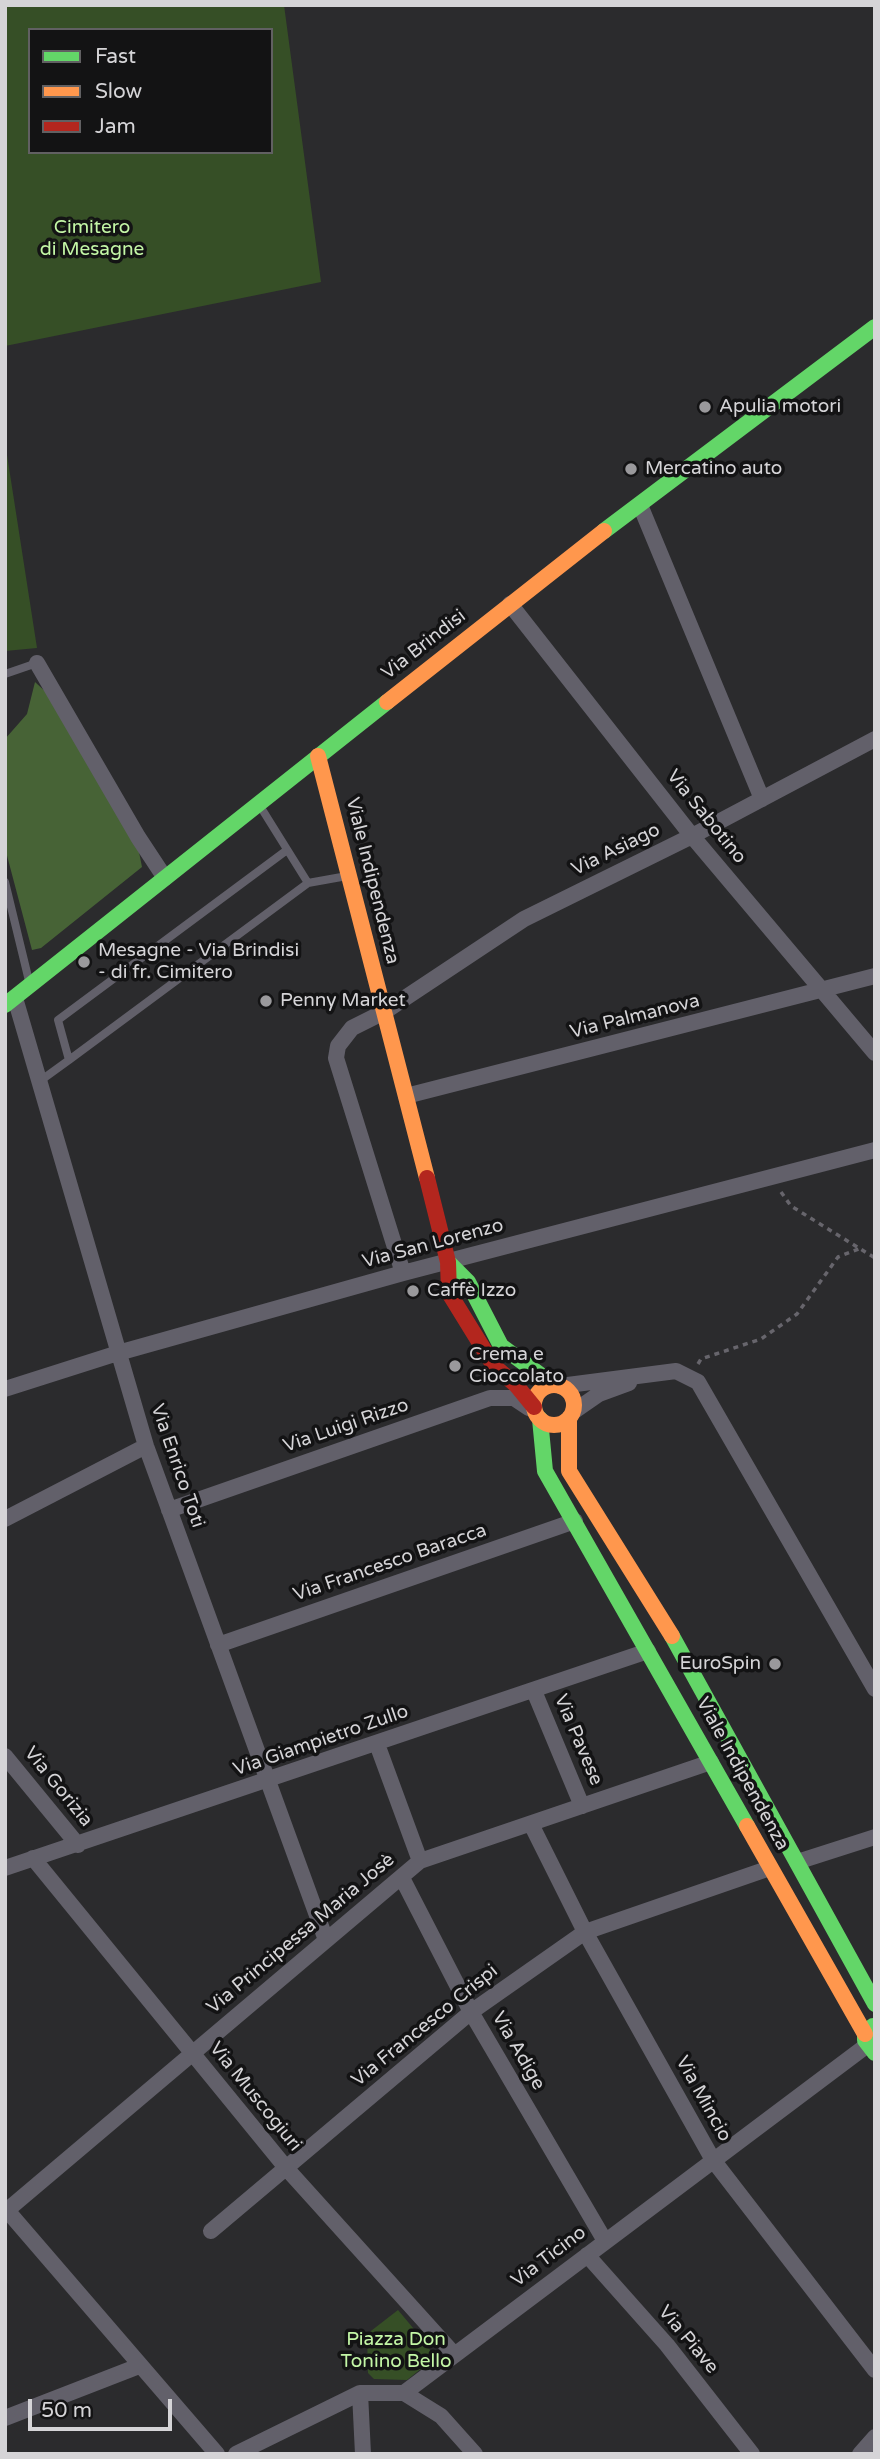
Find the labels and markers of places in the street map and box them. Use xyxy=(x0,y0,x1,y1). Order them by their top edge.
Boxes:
place label: Apulia motori xyxy=(719,396,841,418)
marker: Apulia motori xyxy=(697,399,713,415)
place label: Mercatino auto xyxy=(645,458,782,480)
marker: Mercatino auto xyxy=(623,461,639,477)
place label: Mesagne - Via Brindisi - di fr. Cimitero xyxy=(98,940,299,984)
marker: Mesagne - Via Brindisi - di fr. Cimitero xyxy=(76,954,92,970)
place label: Penny Market xyxy=(280,990,406,1012)
marker: Penny Market xyxy=(258,993,274,1009)
place label: Caffè Izzo xyxy=(427,1280,516,1302)
marker: Caffè Izzo xyxy=(405,1283,421,1299)
place label: Crema e Cioccolato xyxy=(469,1344,564,1388)
marker: Crema e Cioccolato xyxy=(447,1358,463,1374)
place label: EuroSpin xyxy=(679,1653,761,1675)
marker: EuroSpin xyxy=(767,1656,783,1672)

